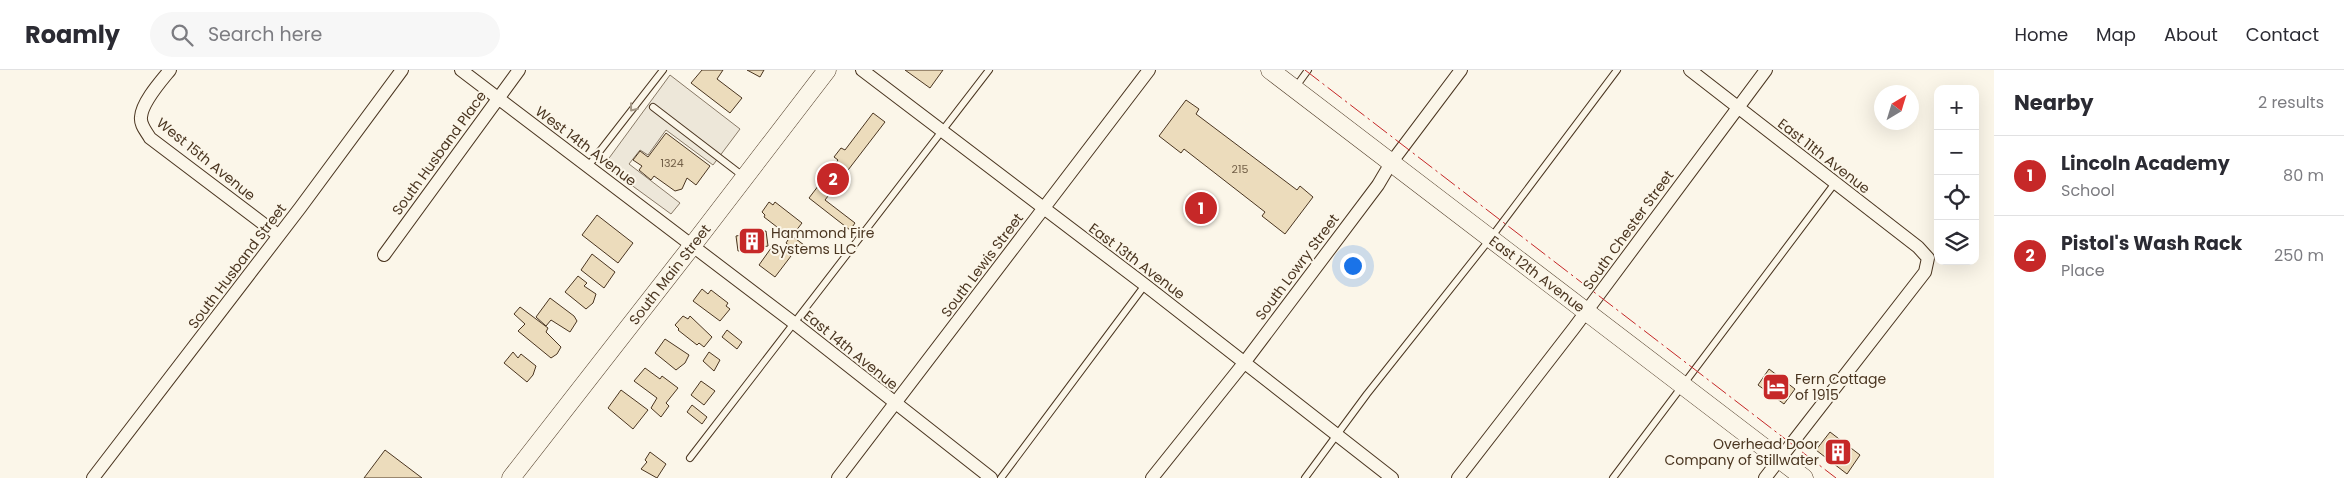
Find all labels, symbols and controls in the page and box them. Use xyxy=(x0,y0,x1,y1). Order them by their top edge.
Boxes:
search box xyxy=(150,12,500,57)
text: Roamly xyxy=(25,18,120,51)
icon: search xyxy=(168,21,196,49)
text: Search here xyxy=(208,21,322,48)
text: Home xyxy=(2014,22,2068,47)
text: Map xyxy=(2096,22,2136,47)
text: About xyxy=(2164,22,2218,47)
text: Contact xyxy=(2246,22,2319,47)
north arrow xyxy=(1874,85,1919,130)
map controls xyxy=(1934,85,1979,265)
button: + xyxy=(1934,85,1979,130)
street label: South Husband Place xyxy=(387,87,491,219)
text: Nearby xyxy=(2014,88,2094,117)
text: 2 results xyxy=(2258,91,2324,114)
street label: West 14th Avenue xyxy=(531,101,641,191)
one-way arrow xyxy=(629,103,638,112)
street label: West 15th Avenue xyxy=(152,113,260,205)
street label: East 11th Avenue xyxy=(1774,114,1875,199)
button: − xyxy=(1934,130,1979,175)
text: Lincoln Academy xyxy=(2061,150,2230,177)
house number: 1324 xyxy=(660,155,684,171)
pin: 2 xyxy=(817,160,849,198)
house number: 215 xyxy=(1232,161,1248,177)
text: 1 xyxy=(2027,164,2033,187)
text: 80 m xyxy=(2283,164,2324,187)
street label: South Chester Street xyxy=(1578,166,1678,294)
button: locate xyxy=(1934,175,1979,220)
text: School xyxy=(2061,179,2115,202)
pin: 1 xyxy=(1185,189,1217,227)
street label: South Husband Street xyxy=(183,199,291,333)
street label: South Lewis Street xyxy=(936,209,1028,321)
street label: South Lowry Street xyxy=(1250,210,1344,324)
street label: East 13th Avenue xyxy=(1085,218,1190,304)
street label: South Main Street xyxy=(624,220,715,329)
button: layers xyxy=(1934,220,1979,265)
place label: Hammond Fire Systems LLC xyxy=(771,223,875,259)
building icon: Hammond Fire Systems LLC xyxy=(737,226,767,256)
text: Pistol's Wash Rack xyxy=(2061,230,2242,257)
street label: East 12th Avenue xyxy=(1485,231,1589,317)
text: 2 xyxy=(2025,244,2035,267)
text: 250 m xyxy=(2274,244,2324,267)
your location xyxy=(1340,253,1366,279)
text: Place xyxy=(2061,259,2105,282)
street label: East 14th Avenue xyxy=(799,306,903,395)
place label: Fern Cottage of 1915 xyxy=(1795,369,1887,405)
hotel icon: Fern Cottage of 1915 xyxy=(1761,372,1791,402)
place label: Overhead Door Company of Stillwater xyxy=(1664,434,1819,470)
building icon: Overhead Door Company of Stillwater xyxy=(1823,437,1853,467)

